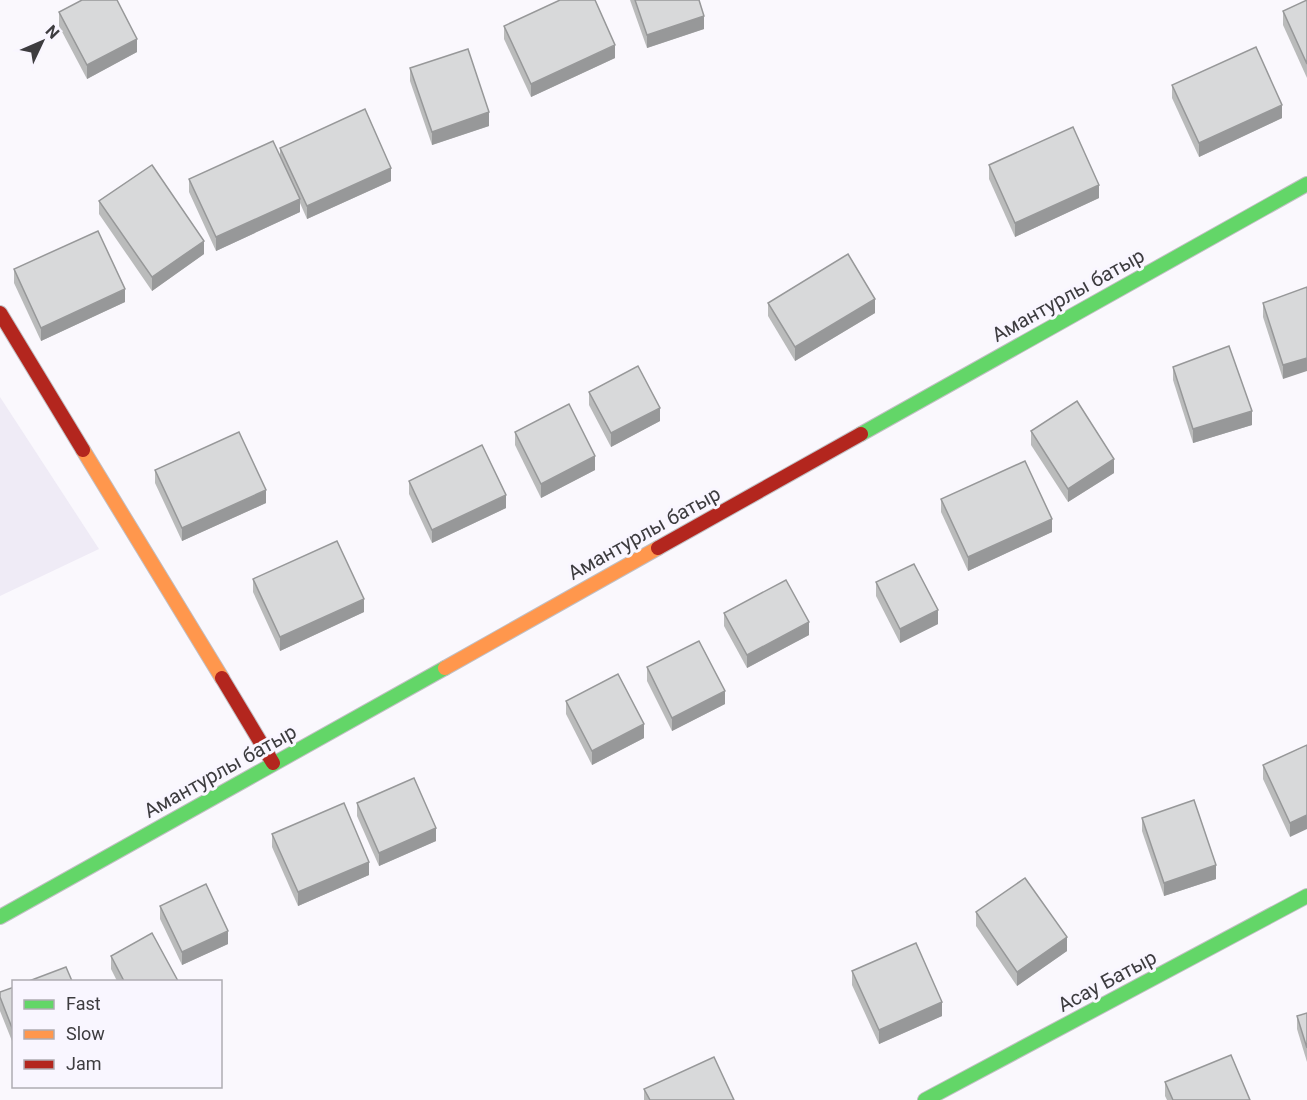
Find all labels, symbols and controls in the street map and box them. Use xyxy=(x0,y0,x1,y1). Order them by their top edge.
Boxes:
north arrow xyxy=(12,12,72,72)
text: N xyxy=(42,21,63,43)
street label: Амантурлы батыр xyxy=(987,243,1149,347)
street label: Амантурлы батыр xyxy=(563,481,725,585)
street label: Амантурлы батыр xyxy=(139,719,301,823)
street label: Асау Батыр xyxy=(1054,945,1160,1017)
legend xyxy=(12,980,222,1088)
text: Fast xyxy=(66,993,101,1014)
text: Slow xyxy=(66,1023,105,1044)
text: Jam xyxy=(66,1053,102,1074)

